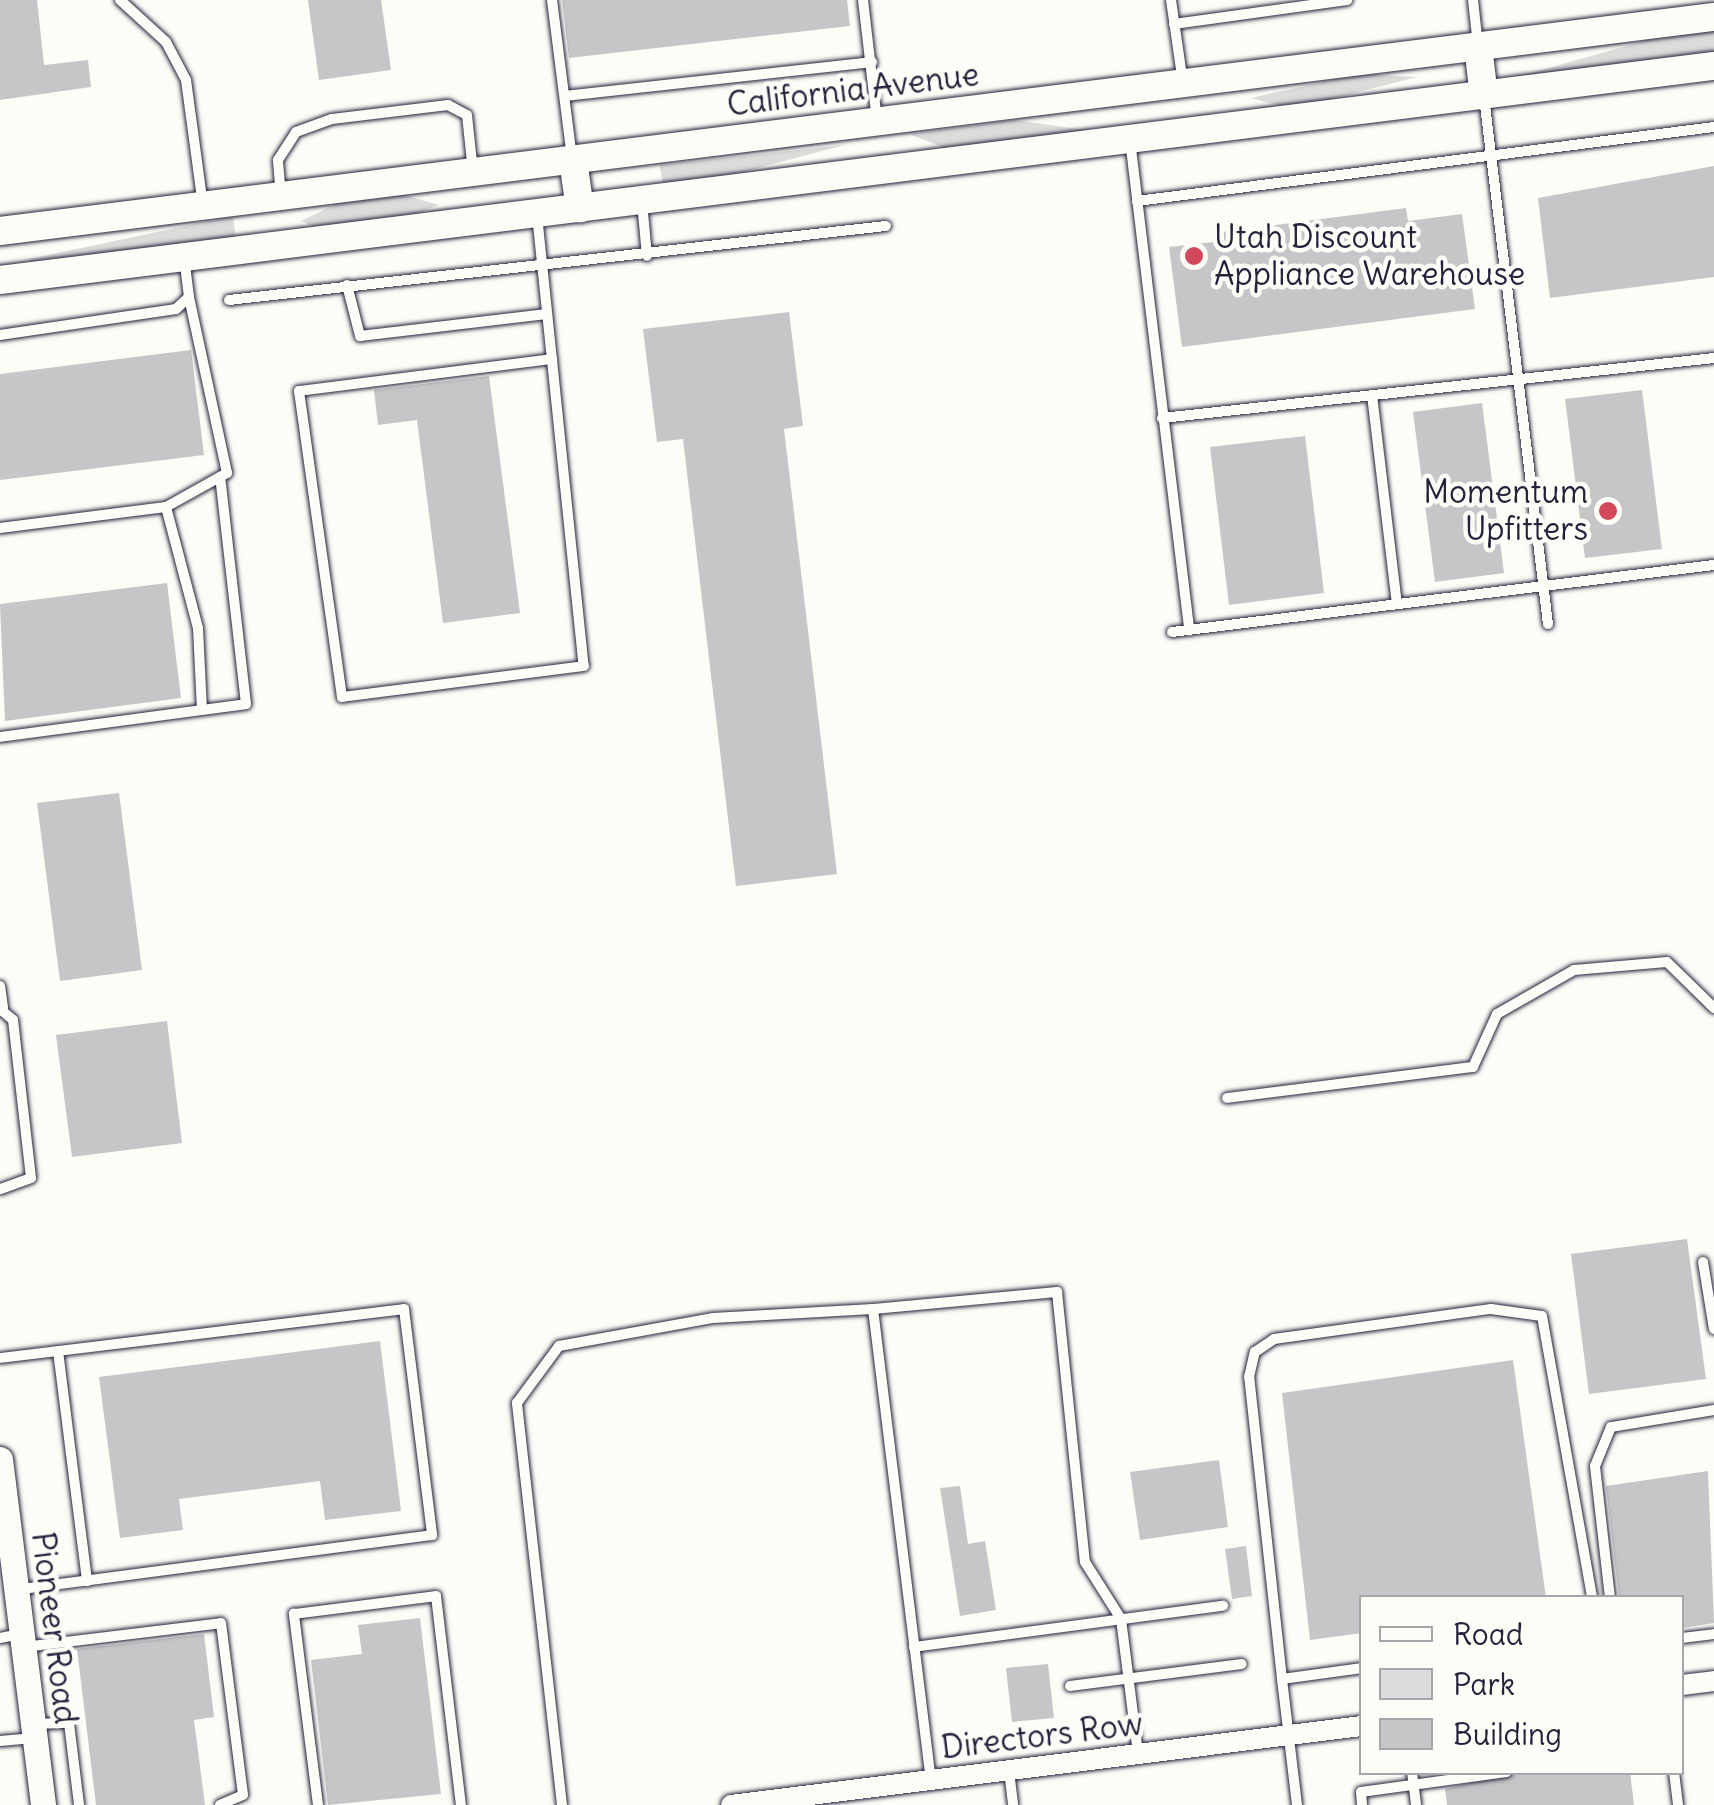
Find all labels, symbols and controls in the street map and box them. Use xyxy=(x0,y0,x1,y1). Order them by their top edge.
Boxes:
street label: California Avenue xyxy=(725,56,981,124)
place label: Utah Discount Appliance Warehouse xyxy=(1214,219,1525,294)
marker: Utah Discount Appliance Warehouse xyxy=(1183,245,1205,267)
place label: Momentum Upfitters xyxy=(1423,474,1588,549)
marker: Momentum Upfitters xyxy=(1597,500,1619,522)
street label: Pioneer Road xyxy=(23,1530,85,1726)
legend xyxy=(1359,1595,1684,1775)
text: Road xyxy=(1453,1615,1523,1653)
text: Park xyxy=(1453,1665,1515,1703)
street label: Directors Row xyxy=(939,1705,1145,1767)
text: Building xyxy=(1453,1715,1562,1753)

